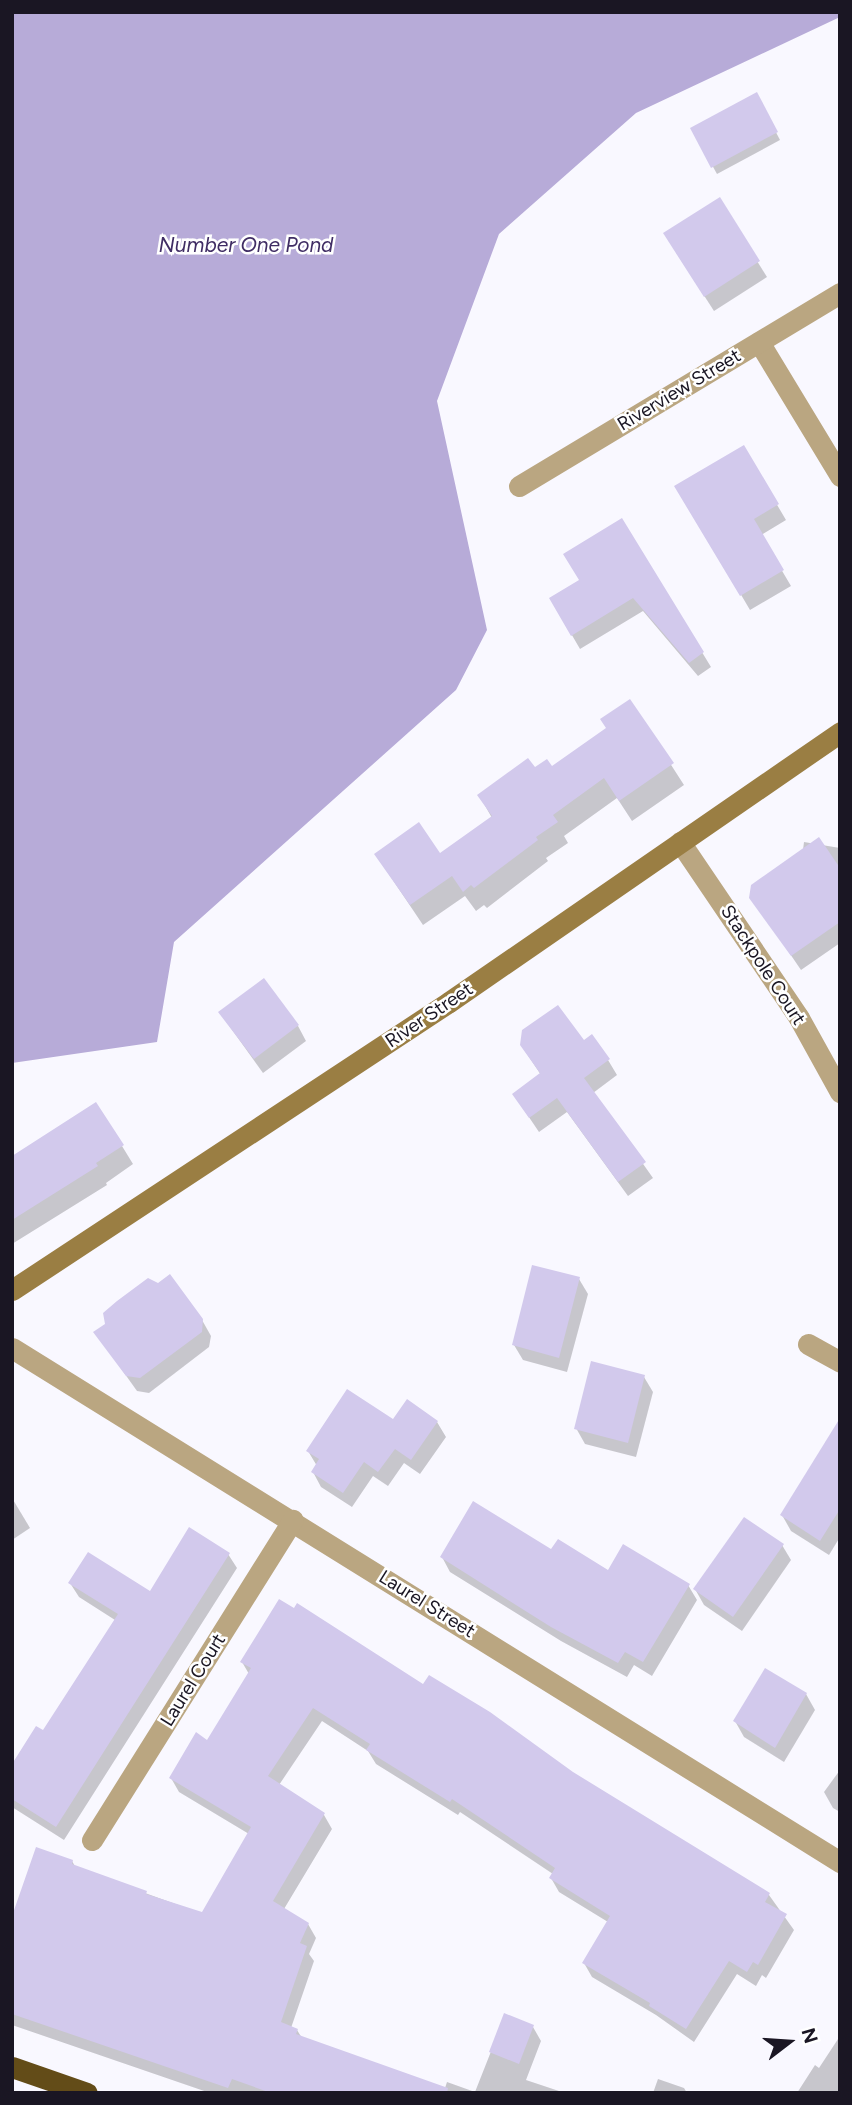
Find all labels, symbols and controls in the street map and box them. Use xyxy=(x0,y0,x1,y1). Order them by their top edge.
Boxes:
water label: Number One Pond xyxy=(159,232,333,258)
street label: Riverview Street xyxy=(613,344,745,436)
street label: Stackpole Court xyxy=(716,901,810,1029)
street label: River Street xyxy=(381,977,477,1053)
street label: Laurel Street xyxy=(375,1565,479,1643)
street label: Laurel Court xyxy=(156,1630,230,1730)
north arrow xyxy=(754,2007,824,2077)
text: N xyxy=(796,2025,823,2046)

